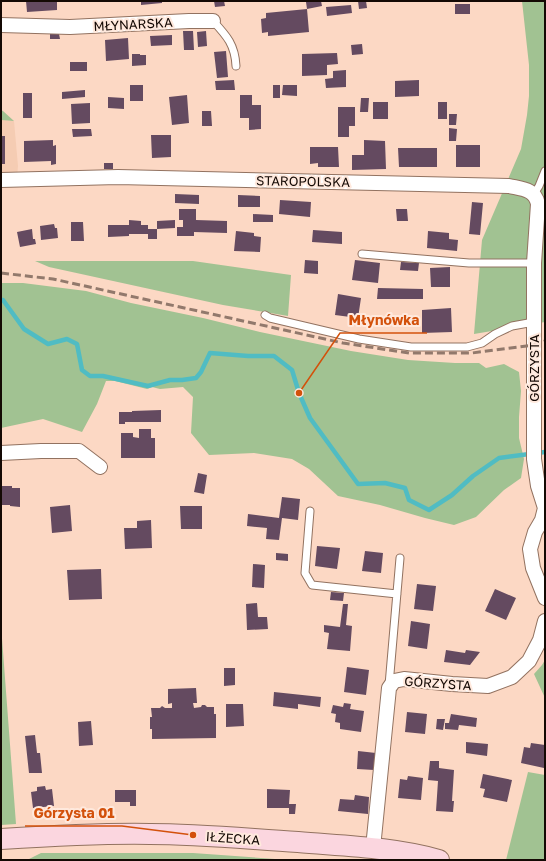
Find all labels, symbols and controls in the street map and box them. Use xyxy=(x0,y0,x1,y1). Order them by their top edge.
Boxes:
street label: MŁYNARSKA xyxy=(93,14,173,34)
street label: STAROPOLSKA xyxy=(256,172,350,190)
callout: Młynówka xyxy=(340,307,427,333)
text: Młynówka xyxy=(349,311,419,328)
street label: GÓRZYSTA xyxy=(526,334,542,402)
street label: GÓRZYSTA xyxy=(404,673,472,693)
callout: Górzysta 01 xyxy=(25,800,122,826)
text: Górzysta 01 xyxy=(33,804,115,821)
street label: IŁŻECKA xyxy=(205,828,261,848)

